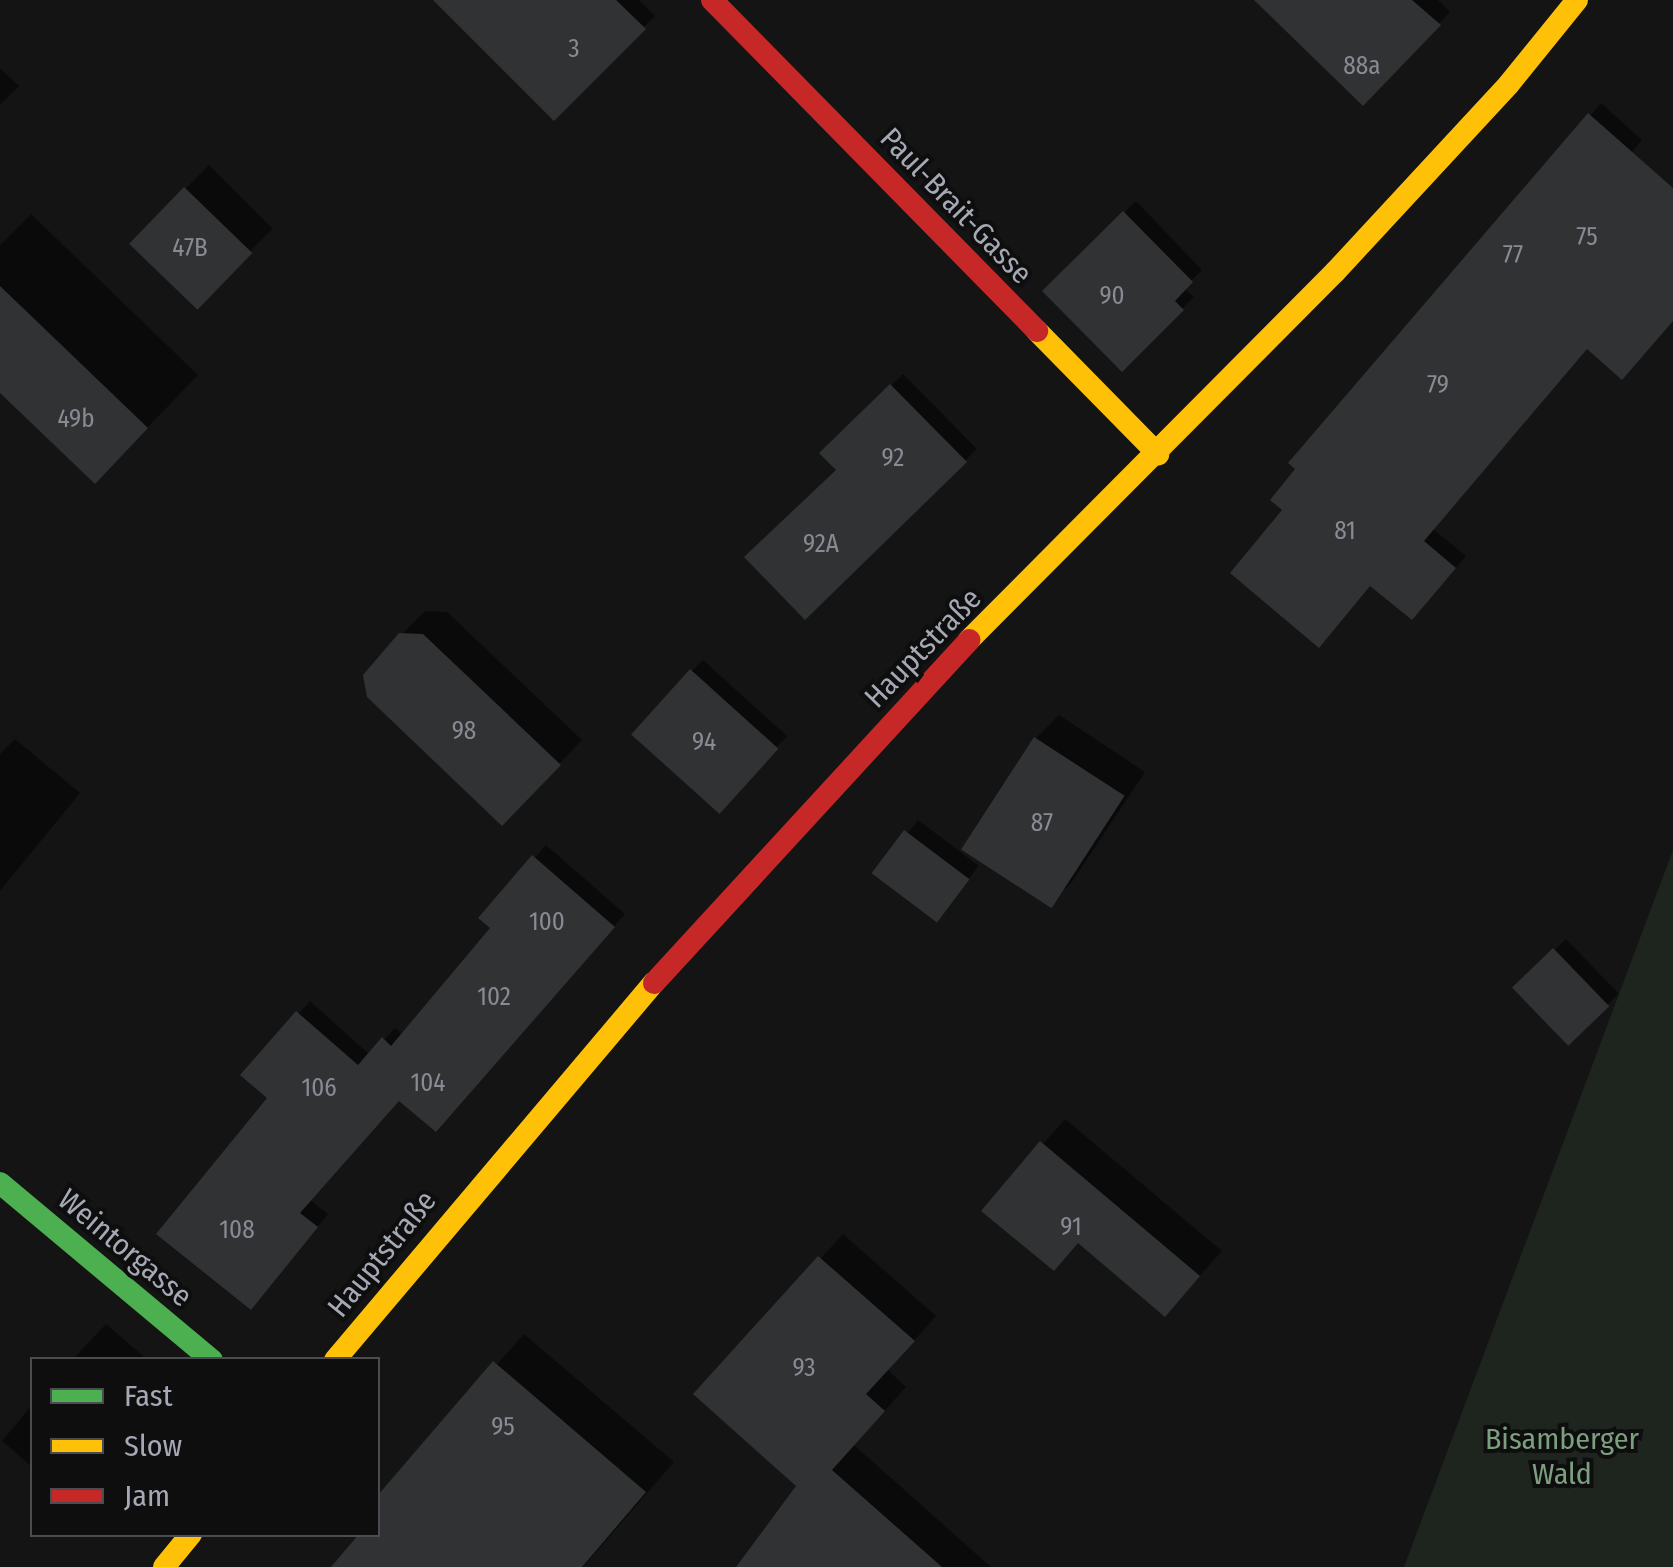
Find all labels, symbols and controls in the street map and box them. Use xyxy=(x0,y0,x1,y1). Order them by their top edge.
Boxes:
house number: 3 xyxy=(568,34,580,64)
house number: 88a xyxy=(1343,51,1381,81)
street label: Paul-Brait-Gasse xyxy=(873,121,1039,291)
house number: 75 xyxy=(1576,222,1598,252)
house number: 47B xyxy=(172,233,208,263)
house number: 77 xyxy=(1503,240,1523,270)
house number: 90 xyxy=(1099,281,1125,311)
house number: 79 xyxy=(1427,370,1449,400)
house number: 49b xyxy=(57,404,95,434)
house number: 92 xyxy=(882,443,904,473)
house number: 81 xyxy=(1334,516,1356,546)
house number: 92A xyxy=(803,529,839,559)
street label: Hauptstraße xyxy=(857,581,989,715)
house number: 98 xyxy=(452,716,476,746)
house number: 94 xyxy=(692,727,716,757)
house number: 87 xyxy=(1031,808,1053,838)
house number: 100 xyxy=(529,907,565,937)
house number: 102 xyxy=(477,982,511,1012)
house number: 104 xyxy=(411,1068,445,1098)
house number: 106 xyxy=(301,1073,337,1103)
street label: Weintorgasse xyxy=(51,1182,199,1314)
street label: Hauptstraße xyxy=(320,1184,444,1324)
house number: 91 xyxy=(1060,1212,1082,1242)
house number: 108 xyxy=(219,1215,255,1245)
house number: 93 xyxy=(793,1353,815,1383)
legend xyxy=(30,1357,380,1537)
text: Fast xyxy=(124,1378,172,1414)
house number: 95 xyxy=(491,1412,515,1442)
park label: Bisamberger Wald xyxy=(1485,1421,1639,1492)
text: Slow xyxy=(124,1428,182,1464)
text: Jam xyxy=(124,1478,170,1514)

